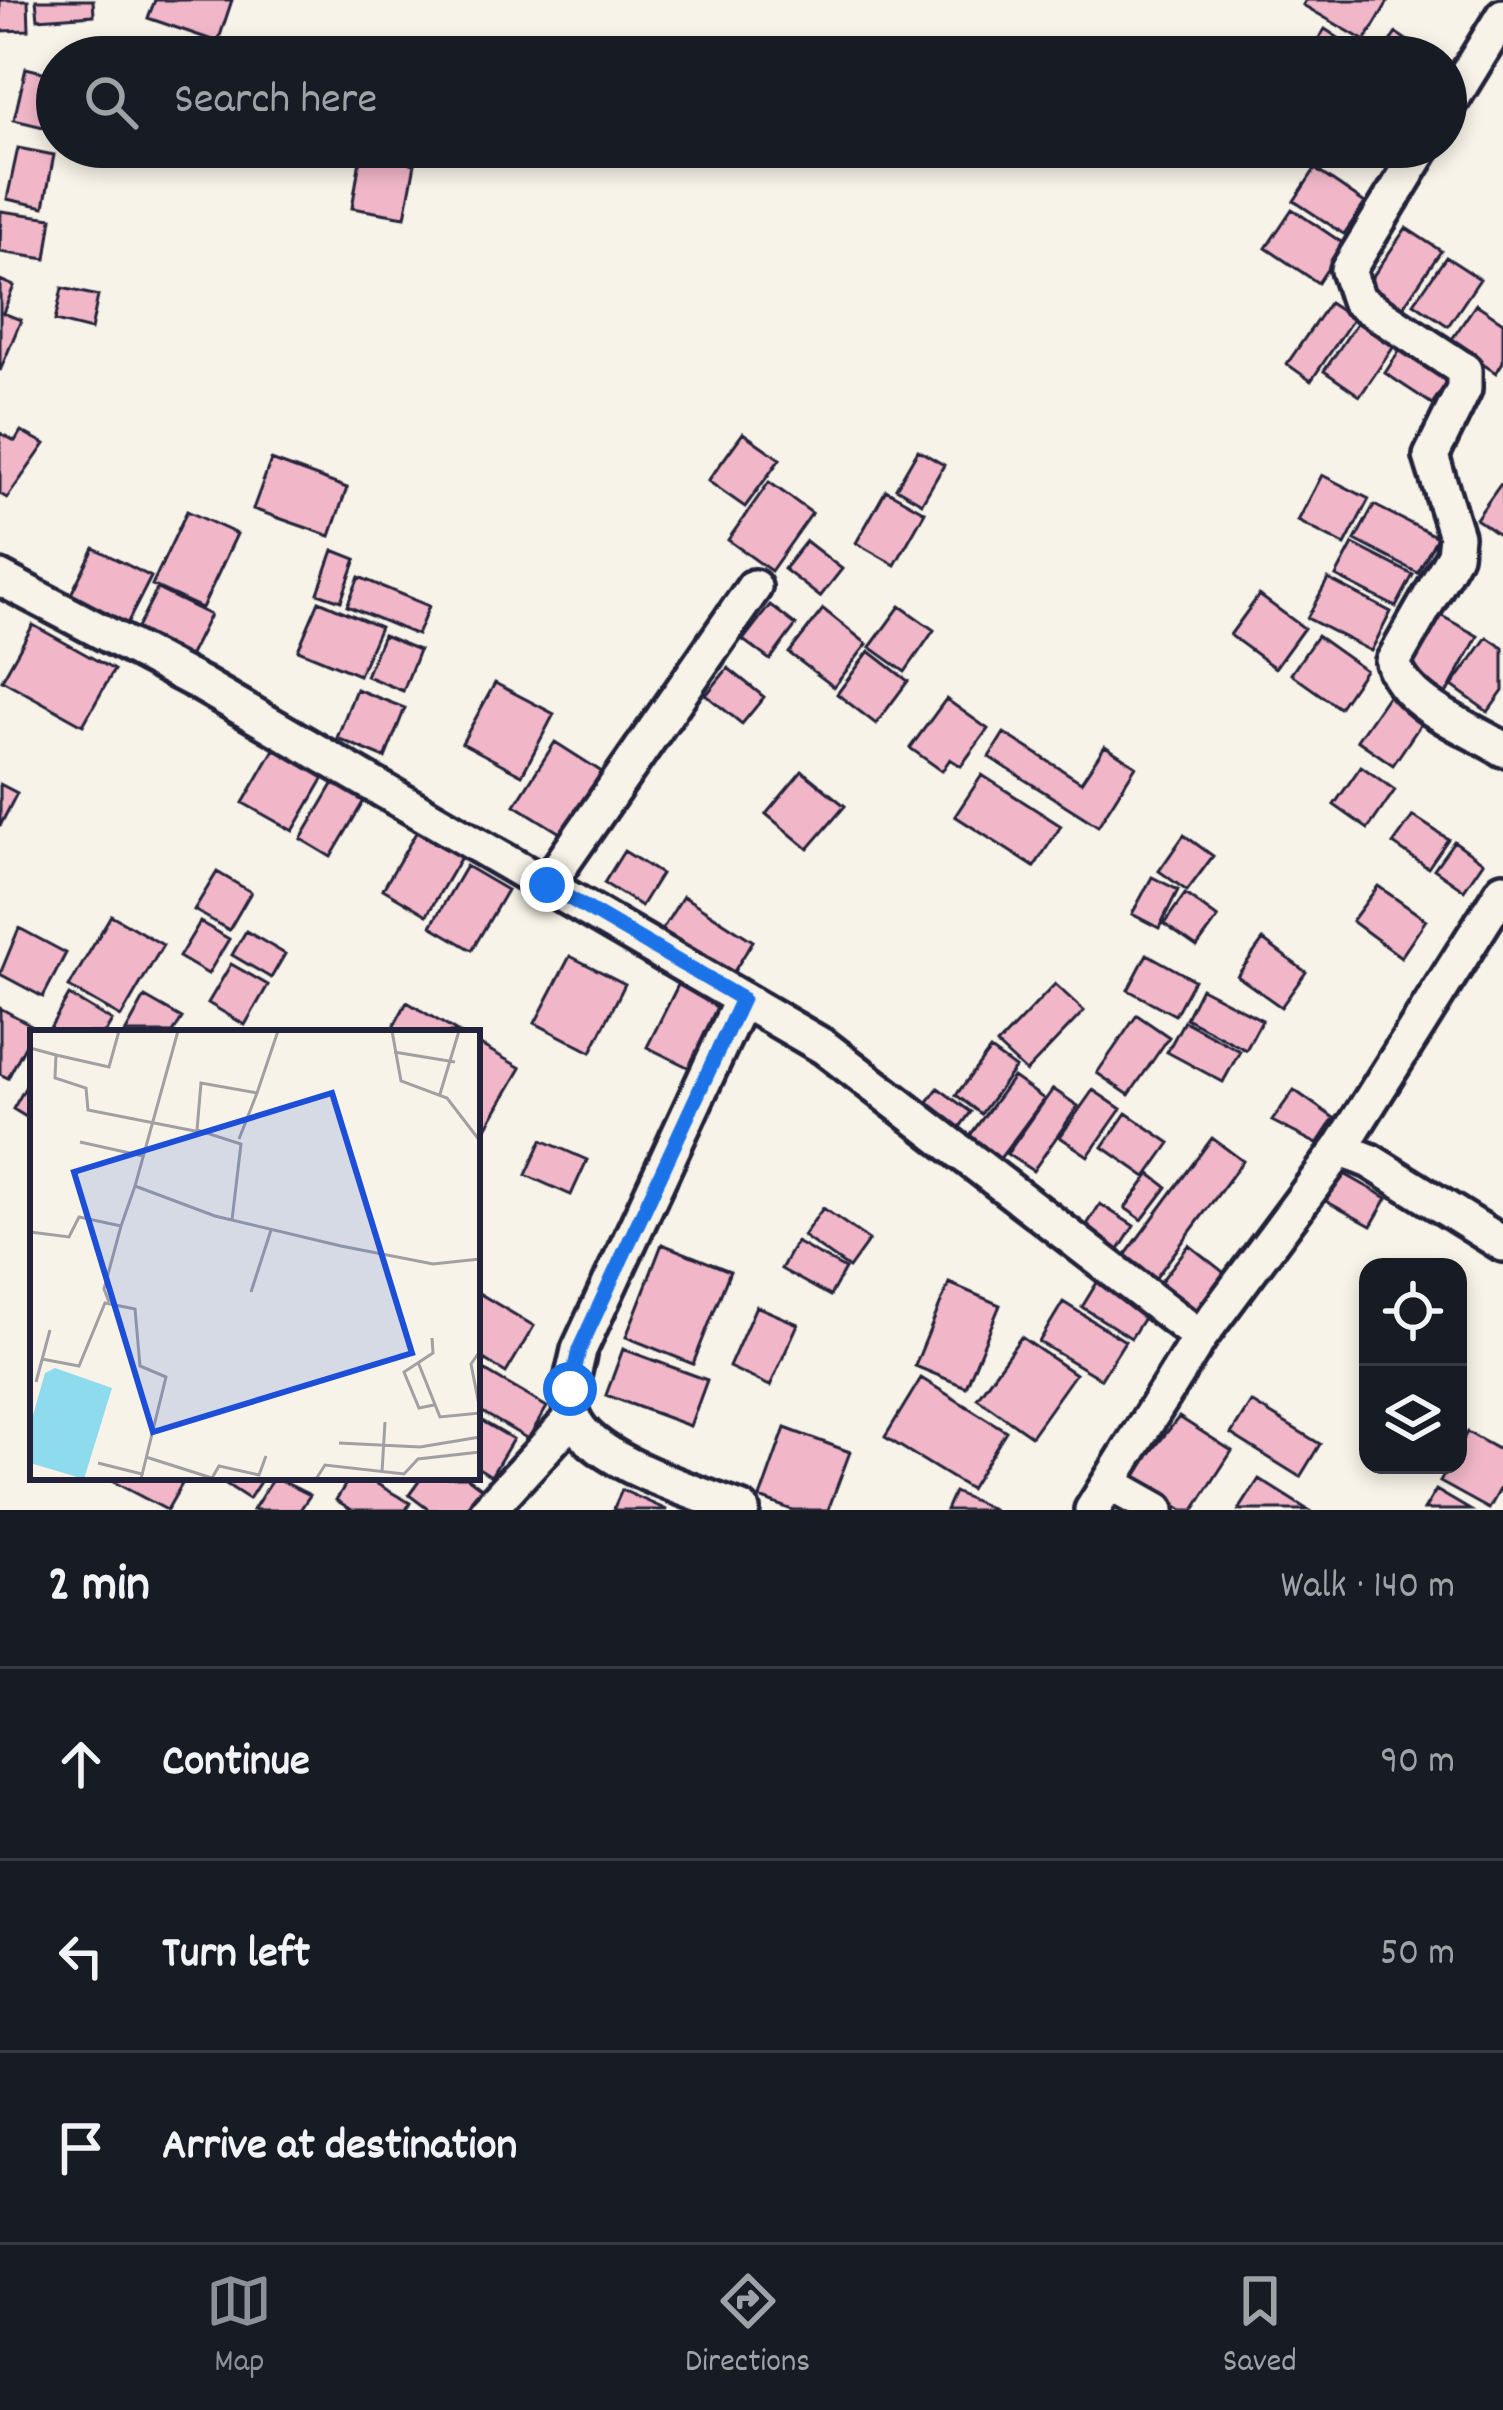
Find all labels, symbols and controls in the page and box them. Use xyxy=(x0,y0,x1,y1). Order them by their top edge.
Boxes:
search box xyxy=(36,36,1467,168)
icon: search xyxy=(78,69,144,135)
text: Search here xyxy=(174,70,377,134)
route end xyxy=(520,858,574,912)
inset map xyxy=(30,1030,480,1480)
map controls xyxy=(1359,1258,1467,1474)
button: locate xyxy=(1359,1258,1467,1366)
route start xyxy=(543,1362,597,1416)
button: layers xyxy=(1359,1366,1467,1474)
text: 2 min xyxy=(48,1552,150,1624)
text: Walk · 140 m xyxy=(1281,1561,1455,1616)
icon: ahead xyxy=(48,1731,114,1797)
text: Continue xyxy=(162,1732,310,1796)
text: 90 m xyxy=(1380,1736,1455,1791)
icon: left xyxy=(48,1923,114,1989)
text: Turn left xyxy=(162,1924,310,1988)
text: 50 m xyxy=(1380,1928,1455,1983)
icon: arrive xyxy=(48,2115,114,2181)
text: Arrive at destination xyxy=(162,2116,517,2180)
tab: Map xyxy=(206,2268,272,2387)
tab: Directions xyxy=(685,2268,810,2387)
tab: Saved xyxy=(1223,2268,1297,2387)

